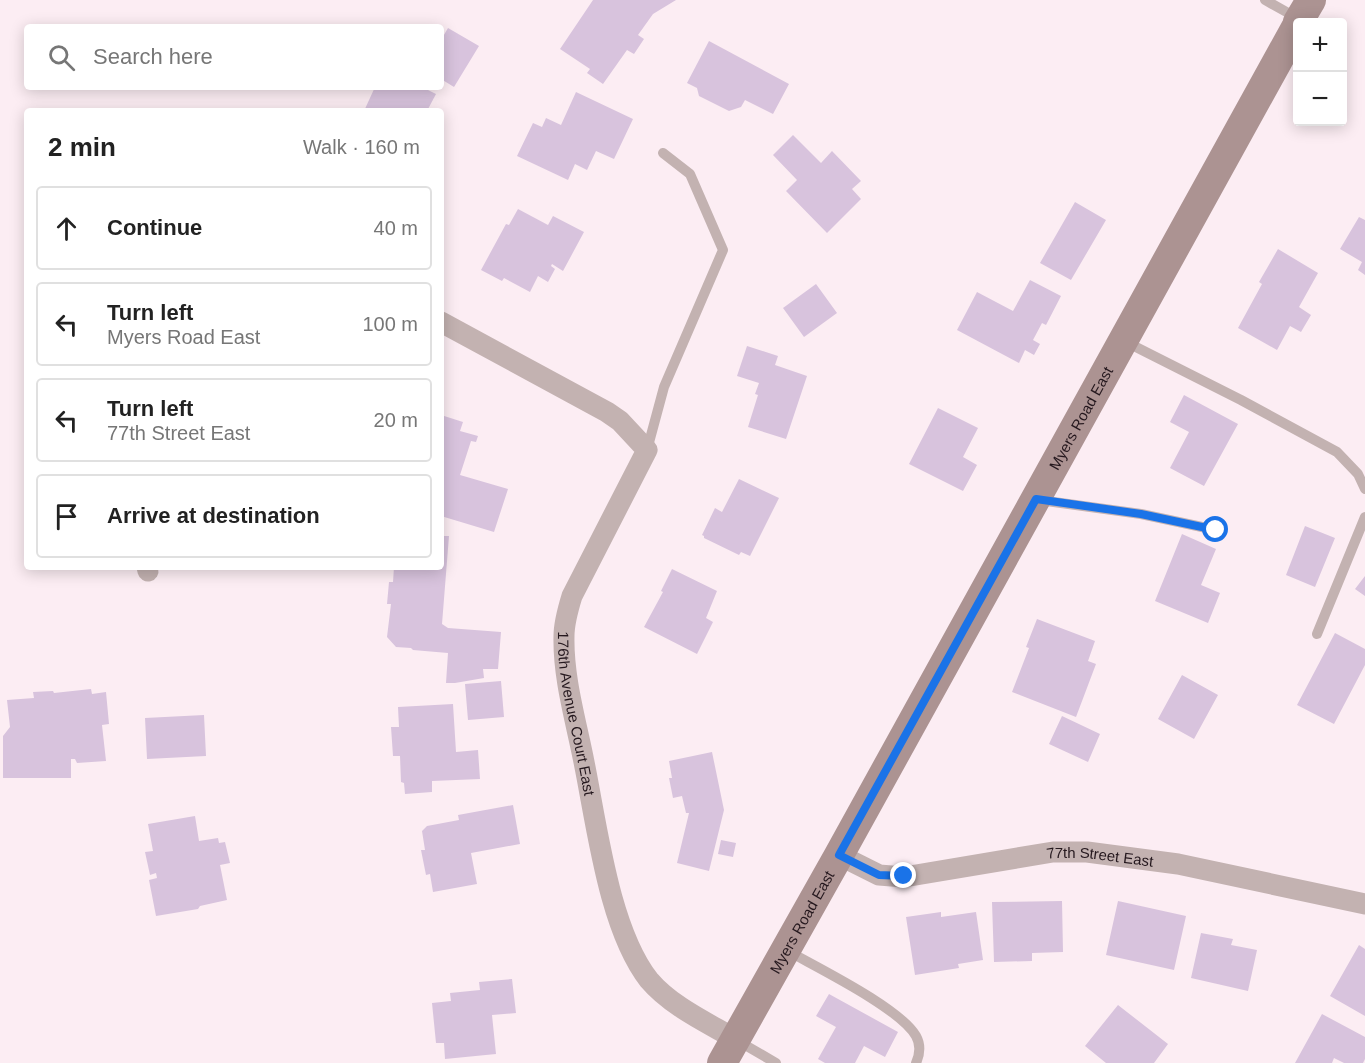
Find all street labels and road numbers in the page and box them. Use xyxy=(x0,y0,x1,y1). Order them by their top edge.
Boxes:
street label: Myers Road East xyxy=(1045,363,1116,472)
street label: 176th Avenue Court East xyxy=(555,631,599,798)
street label: 77th Street East xyxy=(1045,843,1155,869)
street label: Myers Road East xyxy=(766,867,837,976)

